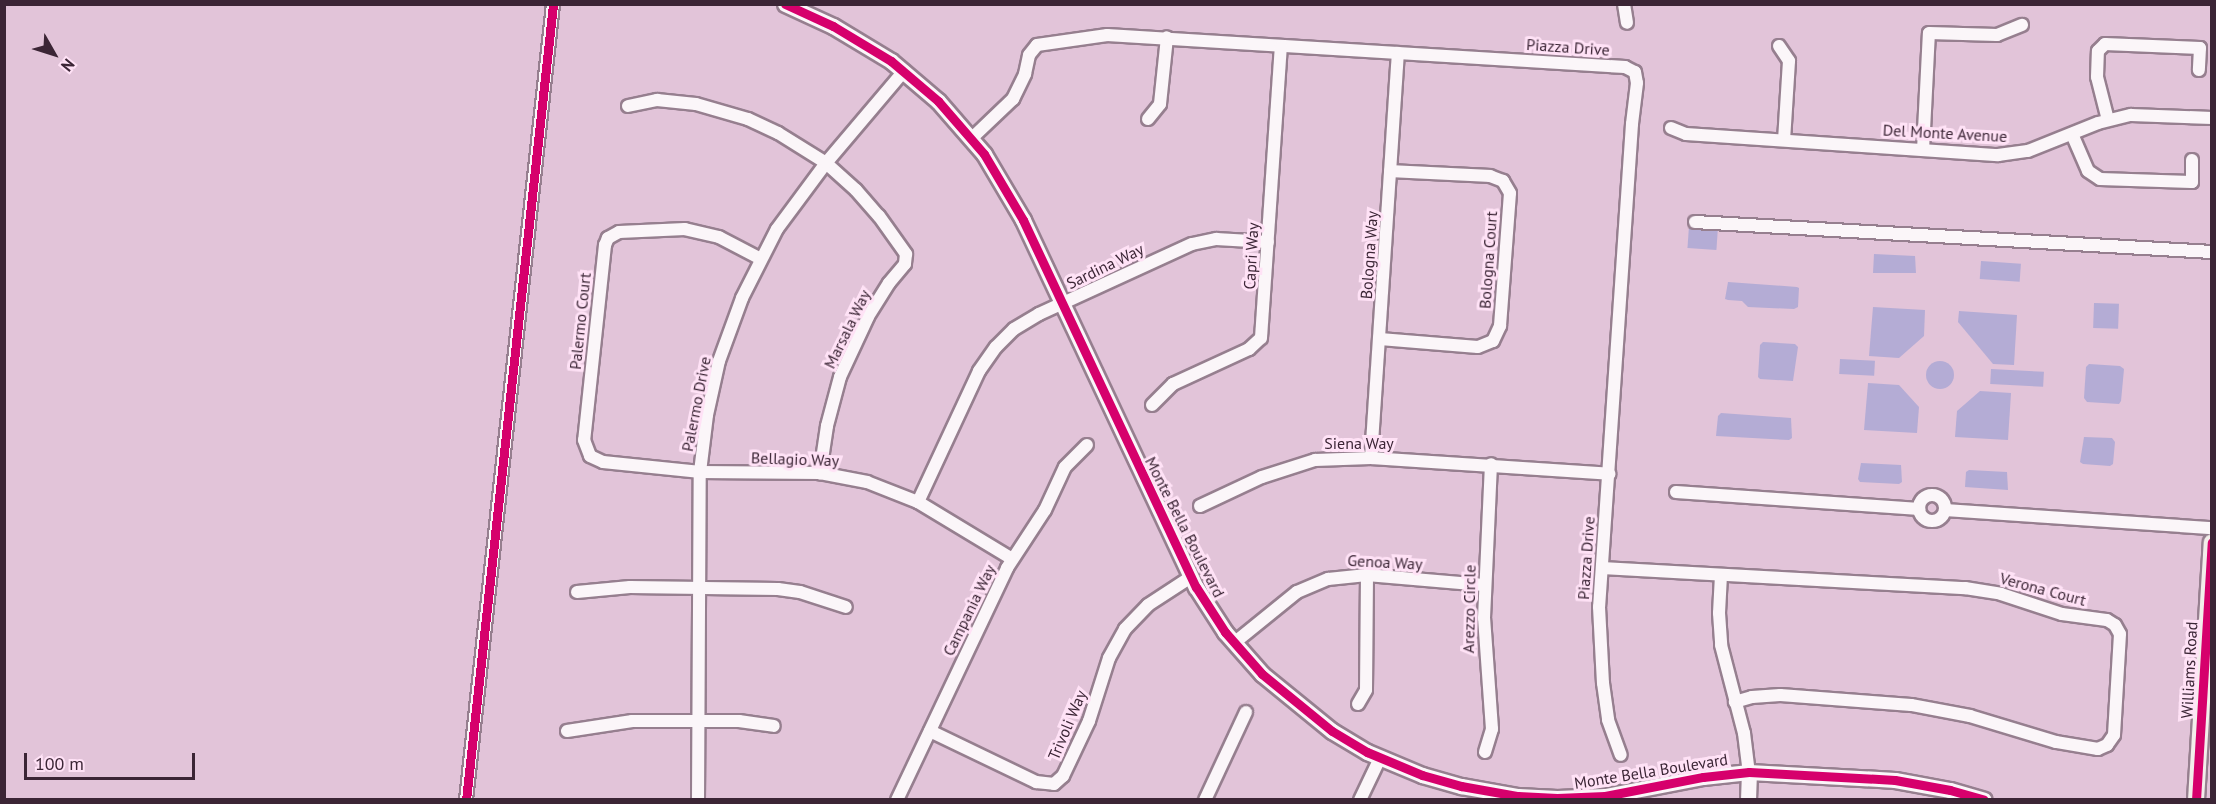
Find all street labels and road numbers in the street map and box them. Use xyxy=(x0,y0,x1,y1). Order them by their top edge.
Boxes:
street label: Piazza Drive xyxy=(1526,35,1610,59)
street label: Del Monte Avenue xyxy=(1882,120,2008,146)
street label: Bologna Way xyxy=(1356,210,1382,300)
street label: Bologna Court xyxy=(1475,211,1501,309)
street label: Capri Way xyxy=(1240,222,1262,290)
street label: Sardina Way xyxy=(1063,239,1147,293)
street label: Palermo Court xyxy=(565,272,595,370)
street label: Marsala Way xyxy=(820,286,874,372)
street label: Palermo Drive xyxy=(677,355,715,453)
street label: Siena Way xyxy=(1324,433,1394,453)
street label: Bellagio Way xyxy=(750,448,840,470)
street label: Monte Bella Boulevard xyxy=(1141,453,1229,601)
street label: Piazza Drive xyxy=(1574,516,1598,600)
street label: Genoa Way xyxy=(1347,550,1423,574)
street label: Campania Way xyxy=(939,561,999,659)
street label: Arezzo Circle xyxy=(1459,565,1479,653)
street label: Verona Court xyxy=(1998,568,2088,610)
street label: Williams Road xyxy=(2177,621,2201,719)
street label: Trivoli Way xyxy=(1044,687,1090,763)
street label: Monte Bella Boulevard xyxy=(1573,749,1729,793)

